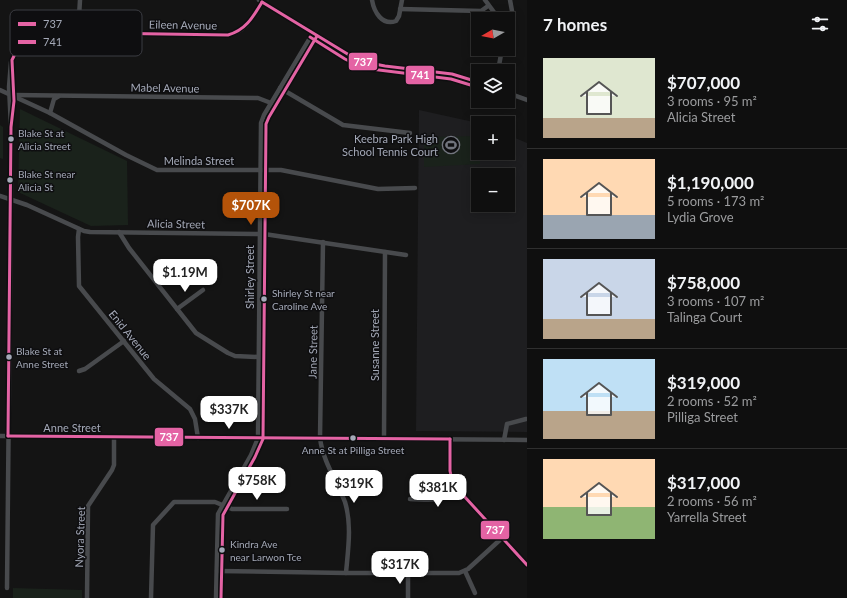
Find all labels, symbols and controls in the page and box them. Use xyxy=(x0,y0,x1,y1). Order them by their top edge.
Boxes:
legend xyxy=(10,10,142,56)
north arrow xyxy=(471,12,515,56)
map controls xyxy=(471,12,515,212)
icon: filters xyxy=(809,13,831,35)
text: 7 homes xyxy=(543,14,607,35)
text: 737 xyxy=(43,17,62,30)
street label: Eileen Avenue xyxy=(149,17,217,32)
text: 741 xyxy=(43,35,62,48)
line badge: 737 xyxy=(348,52,378,71)
text: 737 xyxy=(353,55,373,68)
button: layers xyxy=(471,64,515,108)
line badge: 741 xyxy=(405,65,435,85)
text: 741 xyxy=(410,68,430,81)
text: $707,000 xyxy=(667,72,740,93)
icon: home xyxy=(575,74,623,122)
street label: Mabel Avenue xyxy=(130,80,200,95)
text: 3 rooms · 95 m² xyxy=(667,93,757,109)
text: Alicia Street xyxy=(667,109,735,125)
button: + xyxy=(471,116,515,160)
place label: Blake St at Alicia Street xyxy=(18,127,71,152)
place label: Keebra Park High School Tennis Court xyxy=(342,132,438,158)
marker: Blake St at Alicia Street xyxy=(6,134,16,144)
sports icon: Keebra Park High School Tennis Court xyxy=(441,135,461,155)
street label: Melinda Street xyxy=(164,154,234,167)
place label: Blake St near Alicia St xyxy=(18,168,76,193)
button: − xyxy=(471,168,515,212)
text: $1,190,000 xyxy=(667,172,754,193)
marker: Blake St near Alicia St xyxy=(5,175,15,185)
icon: home xyxy=(575,175,623,223)
pin: $707K xyxy=(223,192,279,226)
text: 5 rooms · 173 m² xyxy=(667,193,764,209)
text: $707K xyxy=(231,197,271,213)
text: Lydia Grove xyxy=(667,209,734,225)
street label: Alicia Street xyxy=(147,216,205,231)
street label: Shirley Street xyxy=(243,245,256,309)
pin: $1.19M xyxy=(152,259,218,293)
text: $1.19M xyxy=(162,264,208,280)
text: $758,000 xyxy=(667,272,740,293)
icon: home xyxy=(575,275,623,323)
place label: Shirley St near Caroline Ave xyxy=(272,287,335,312)
text: 3 rooms · 107 m² xyxy=(667,293,764,309)
marker: Shirley St near Caroline Ave xyxy=(259,294,269,304)
street label: Enid Avenue xyxy=(106,307,154,362)
street label: Susanne Street xyxy=(368,309,381,381)
text: Talinga Court xyxy=(667,309,742,325)
street label: Jane Street xyxy=(306,325,319,379)
place label: Blake St at Anne Street xyxy=(16,345,68,370)
marker: Blake St at Anne Street xyxy=(4,352,14,362)
text: $319,000 xyxy=(667,372,740,393)
icon: home xyxy=(575,375,623,423)
text: 2 rooms · 52 m² xyxy=(667,393,757,409)
pin: $337K xyxy=(201,396,257,430)
text: $337K xyxy=(209,401,249,417)
text: Pilliga Street xyxy=(667,409,738,425)
street label: Anne Street xyxy=(43,421,101,434)
line badge: 737 xyxy=(154,427,184,447)
text: 737 xyxy=(159,430,179,443)
marker: Anne St at Pilliga Street xyxy=(348,433,358,443)
place label: Anne St at Pilliga Street xyxy=(302,444,405,456)
pin: $758K xyxy=(229,467,285,501)
pin: $319K xyxy=(326,470,382,504)
text: $758K xyxy=(237,472,277,488)
text: $317,000 xyxy=(667,472,740,493)
pin: $381K xyxy=(410,474,466,508)
text: $319K xyxy=(334,475,374,491)
icon: home xyxy=(575,475,623,523)
text: $381K xyxy=(418,479,458,495)
text: 2 rooms · 56 m² xyxy=(667,493,757,509)
street label: Nyora Street xyxy=(72,506,87,568)
text: Yarrella Street xyxy=(667,509,746,525)
line badge: 737 xyxy=(480,520,510,540)
text: 737 xyxy=(485,523,505,536)
place label: Kindra Ave near Larwon Tce xyxy=(230,538,302,563)
marker: Kindra Ave near Larwon Tce xyxy=(217,545,227,555)
pin: $317K xyxy=(372,551,428,585)
text: $317K xyxy=(380,556,420,572)

